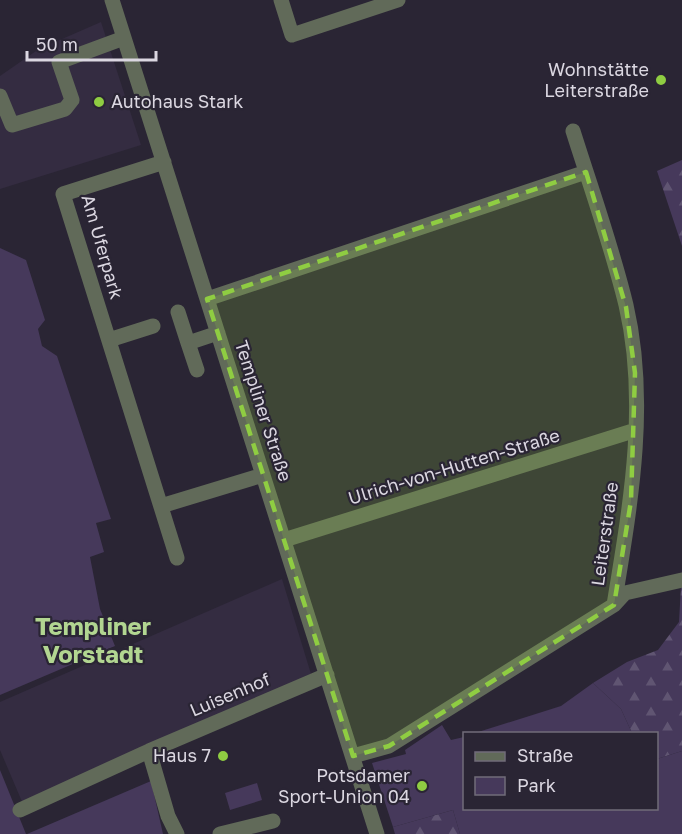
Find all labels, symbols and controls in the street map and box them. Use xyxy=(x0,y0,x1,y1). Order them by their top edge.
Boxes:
scale bar xyxy=(27,24,156,62)
text: 50 m xyxy=(36,33,78,55)
place label: Wohnstätte Leiterstraße xyxy=(544,58,649,101)
marker: Wohnstätte Leiterstraße xyxy=(654,73,668,87)
place label: Autohaus Stark xyxy=(111,90,243,112)
marker: Autohaus Stark xyxy=(92,95,106,109)
street label: Am Uferpark xyxy=(78,192,128,302)
street label: Templiner Straße xyxy=(231,337,297,484)
street label: Ulrich-von-Hutten-Straße xyxy=(345,423,562,509)
street label: Leiterstraße xyxy=(586,481,622,587)
district label: Templiner Vorstadt xyxy=(35,611,151,668)
street label: Luisenhof xyxy=(186,667,273,721)
legend xyxy=(463,732,658,810)
place label: Haus 7 xyxy=(153,744,211,766)
text: Straße xyxy=(517,744,573,766)
marker: Haus 7 xyxy=(216,749,230,763)
place label: Potsdamer Sport-Union 04 xyxy=(278,764,410,807)
text: Park xyxy=(517,774,556,796)
marker: Potsdamer Sport-Union 04 xyxy=(415,779,429,793)

